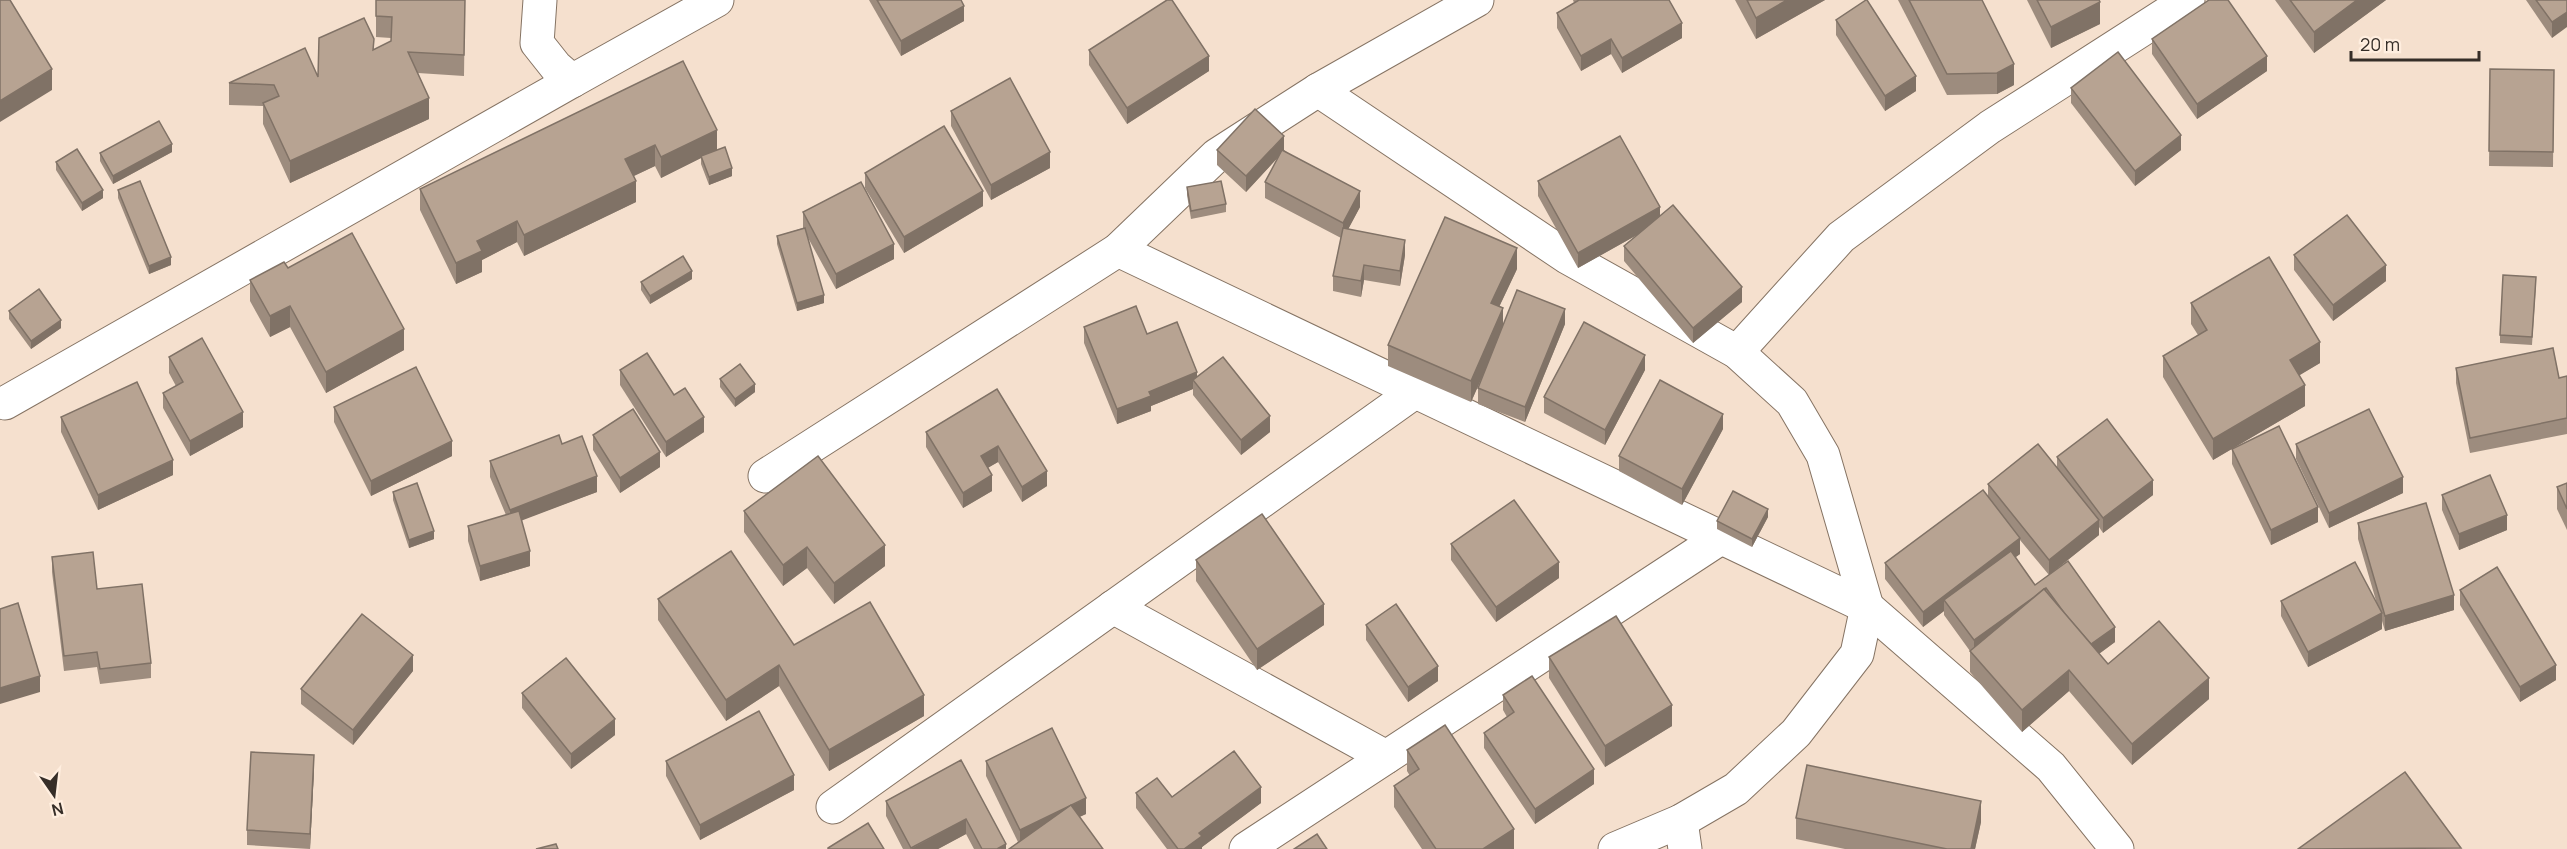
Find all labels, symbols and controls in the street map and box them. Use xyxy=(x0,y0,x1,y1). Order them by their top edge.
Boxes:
scale bar xyxy=(2351,24,2478,62)
text: 20 m xyxy=(2360,32,2400,56)
north arrow xyxy=(24,765,84,825)
text: N xyxy=(49,797,66,822)

